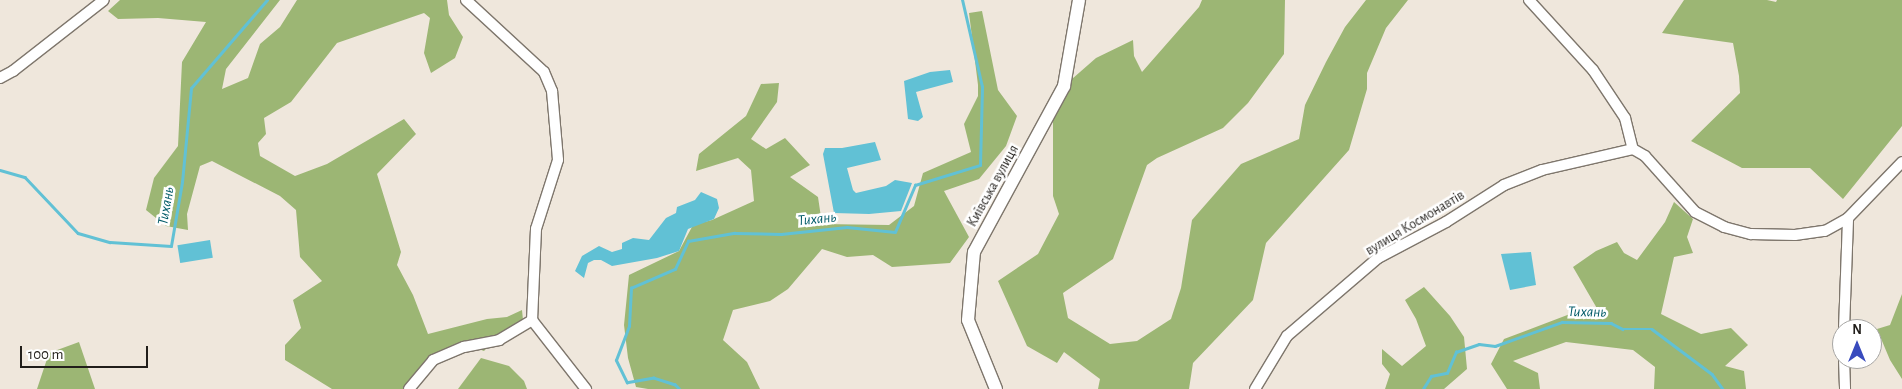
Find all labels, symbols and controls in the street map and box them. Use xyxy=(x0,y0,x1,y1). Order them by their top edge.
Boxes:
street label: Київська вулиця xyxy=(964,142,1022,230)
water label: Тихань xyxy=(154,185,178,227)
street label: вулиця Космонавтів xyxy=(1362,187,1468,259)
water label: Тихань xyxy=(797,208,837,230)
water label: Тихань xyxy=(1568,303,1606,321)
north arrow xyxy=(1832,319,1882,369)
text: N xyxy=(1852,323,1862,337)
scale bar xyxy=(22,336,150,368)
text: 100 m xyxy=(28,347,63,362)

